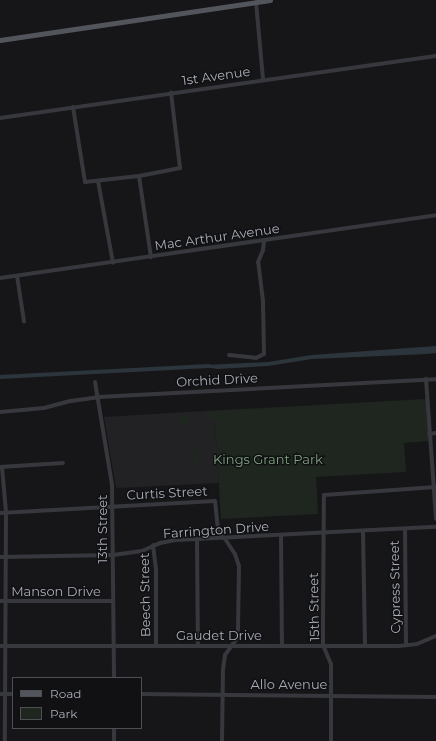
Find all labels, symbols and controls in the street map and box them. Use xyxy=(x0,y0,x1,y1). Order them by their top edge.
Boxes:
street label: 1st Avenue xyxy=(181,63,251,89)
street label: Mac Arthur Avenue xyxy=(154,221,280,253)
street label: Orchid Drive xyxy=(176,370,258,390)
park label: Kings Grant Park xyxy=(213,451,323,467)
street label: Curtis Street xyxy=(126,483,208,503)
street label: 13th Street xyxy=(94,495,110,563)
street label: Farrington Drive xyxy=(162,519,270,541)
street label: Cypress Street xyxy=(386,540,404,634)
street label: Beech Street xyxy=(136,553,154,637)
street label: 15th Street xyxy=(306,572,322,642)
street label: Manson Drive xyxy=(11,583,101,599)
street label: Gaudet Drive xyxy=(176,627,262,643)
street label: Allo Avenue xyxy=(251,676,327,692)
legend xyxy=(12,677,142,729)
text: Road xyxy=(50,686,81,701)
text: Park xyxy=(50,706,77,721)

